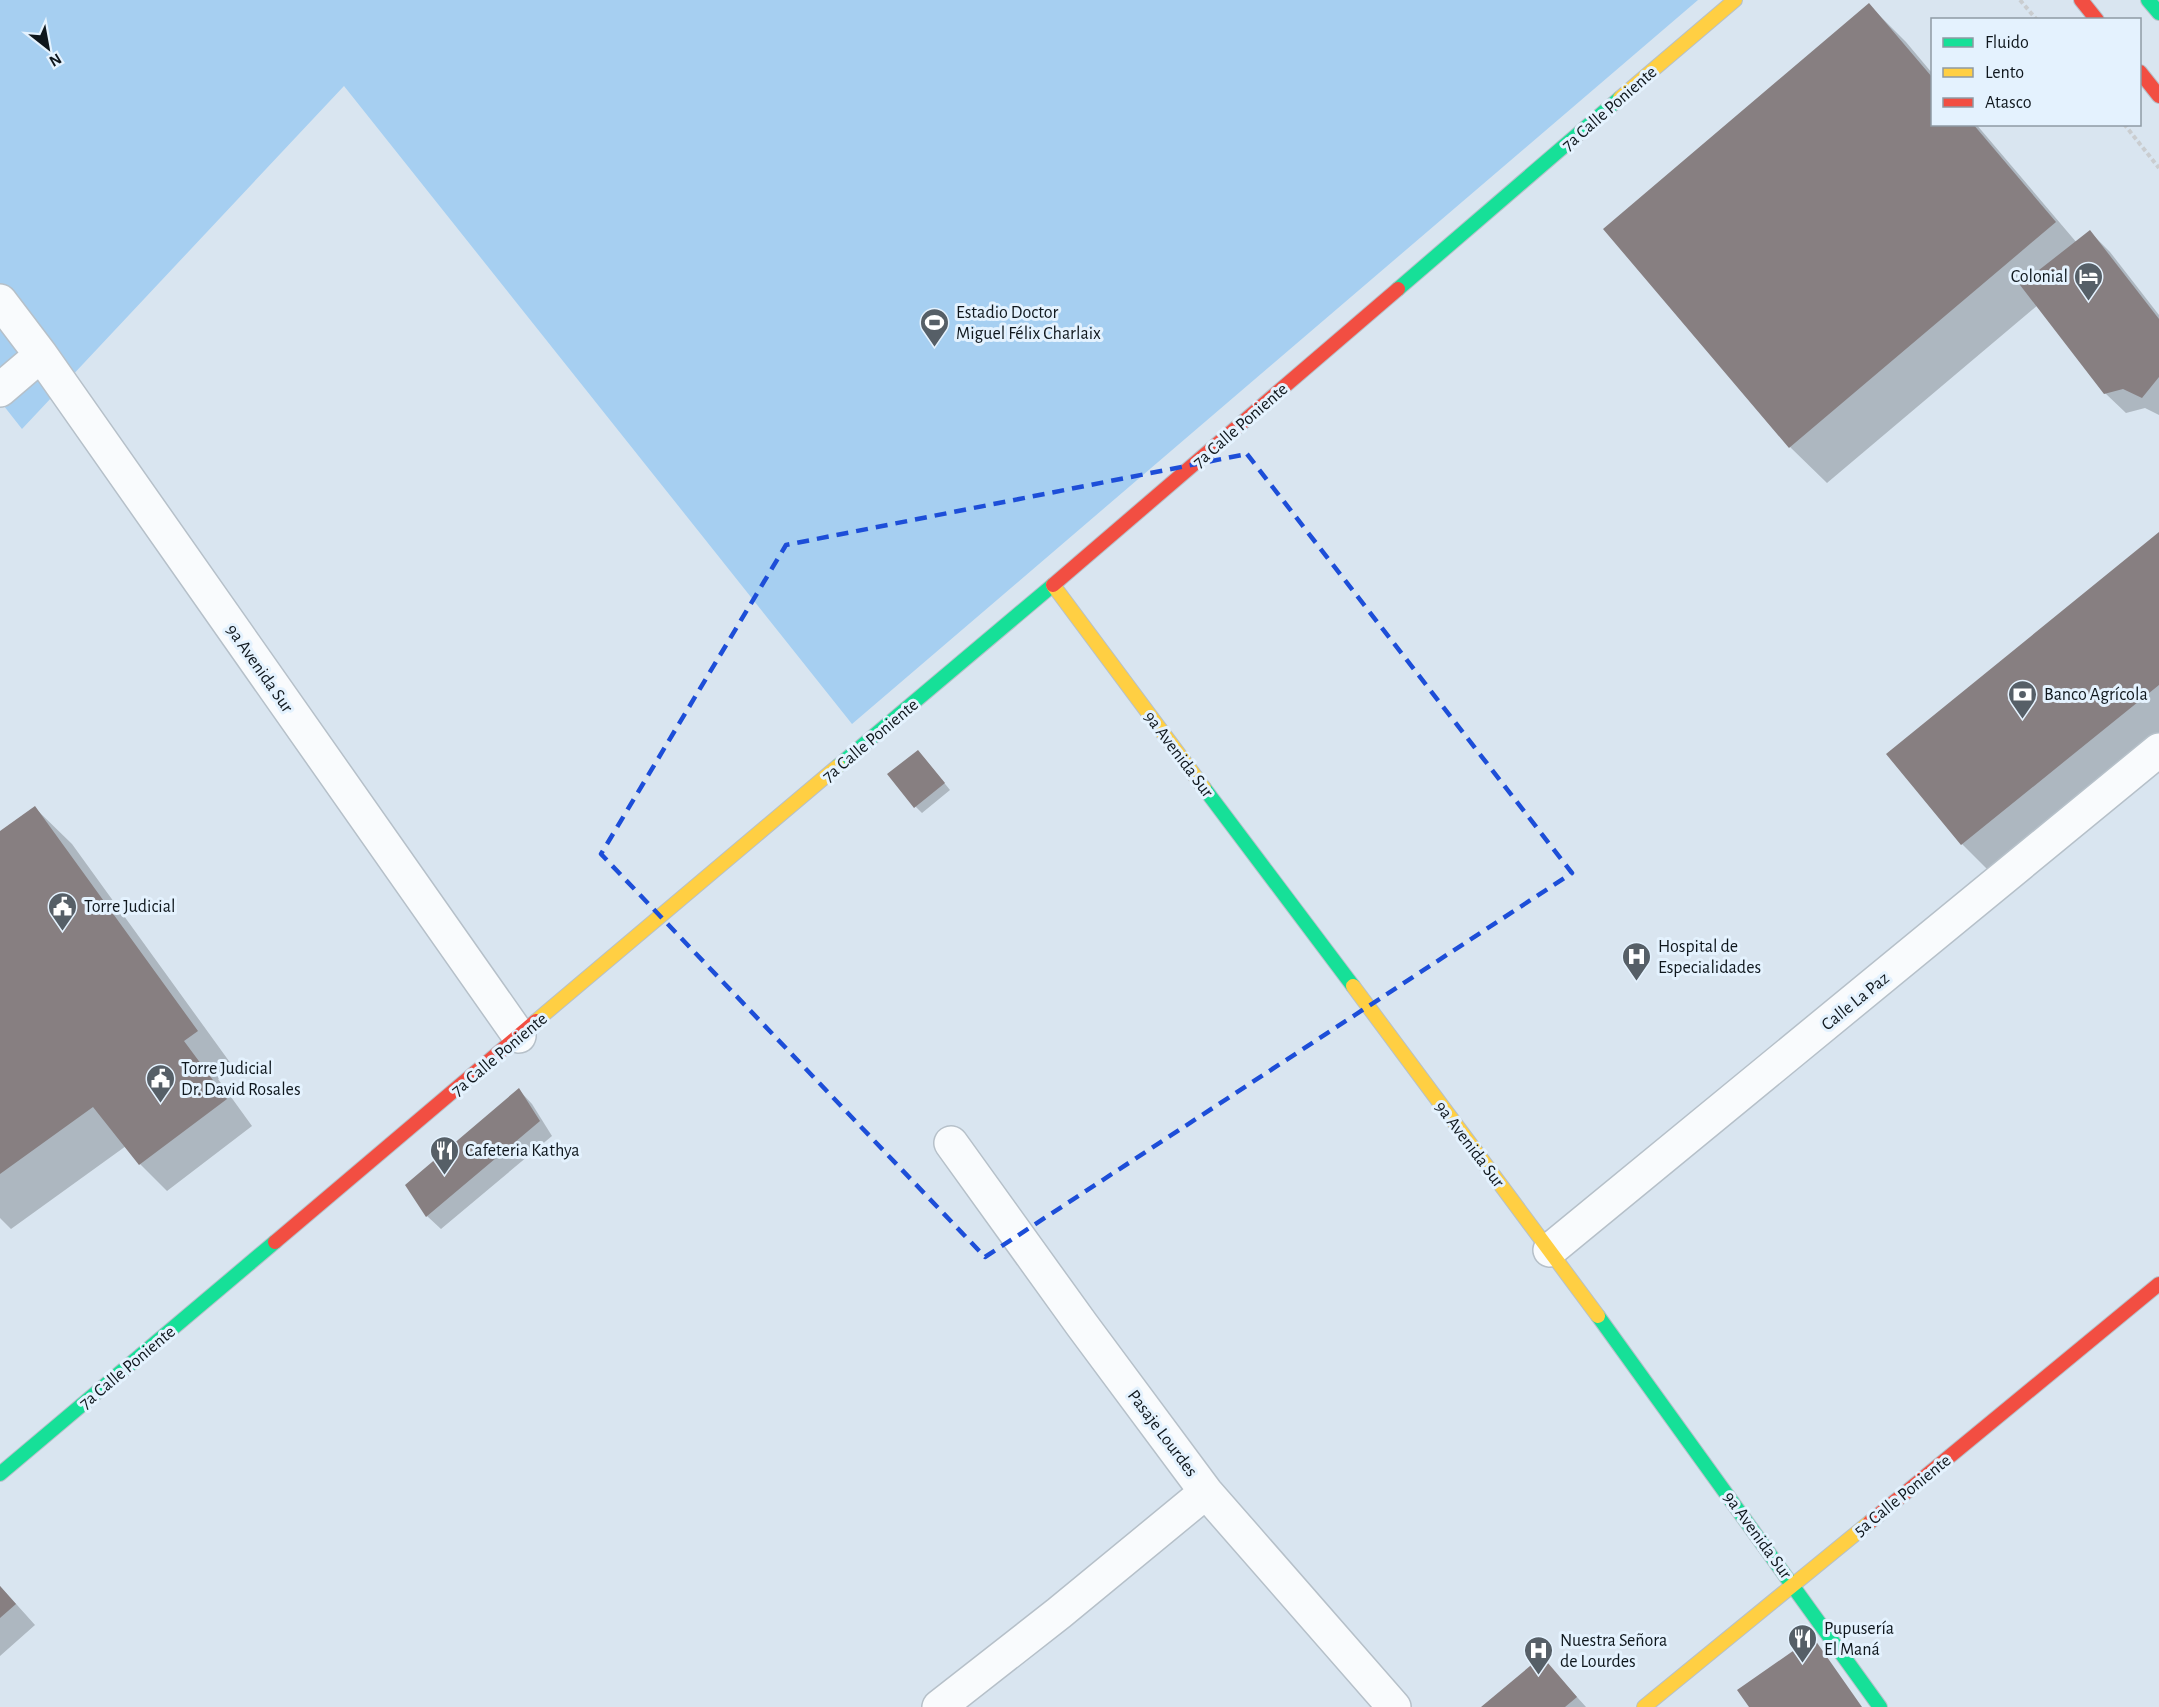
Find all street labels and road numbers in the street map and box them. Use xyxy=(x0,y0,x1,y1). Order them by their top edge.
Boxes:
street label: 7a Calle Poniente xyxy=(1559,63,1660,155)
street label: 7a Calle Poniente xyxy=(1190,380,1291,472)
street label: 9a Avenida Sur xyxy=(222,621,296,716)
street label: 7a Calle Poniente xyxy=(819,696,922,786)
street label: 9a Avenida Sur xyxy=(1140,708,1216,801)
street label: Calle La Paz xyxy=(1818,969,1893,1034)
street label: 7a Calle Poniente xyxy=(448,1010,551,1100)
street label: 9a Avenida Sur xyxy=(1431,1098,1507,1191)
street label: 7a Calle Poniente xyxy=(76,1323,179,1413)
street label: Pasaje Lourdes xyxy=(1124,1387,1200,1480)
street label: 5a Calle Poniente xyxy=(1851,1451,1955,1540)
street label: 9a Avenida Sur xyxy=(1720,1489,1795,1583)

